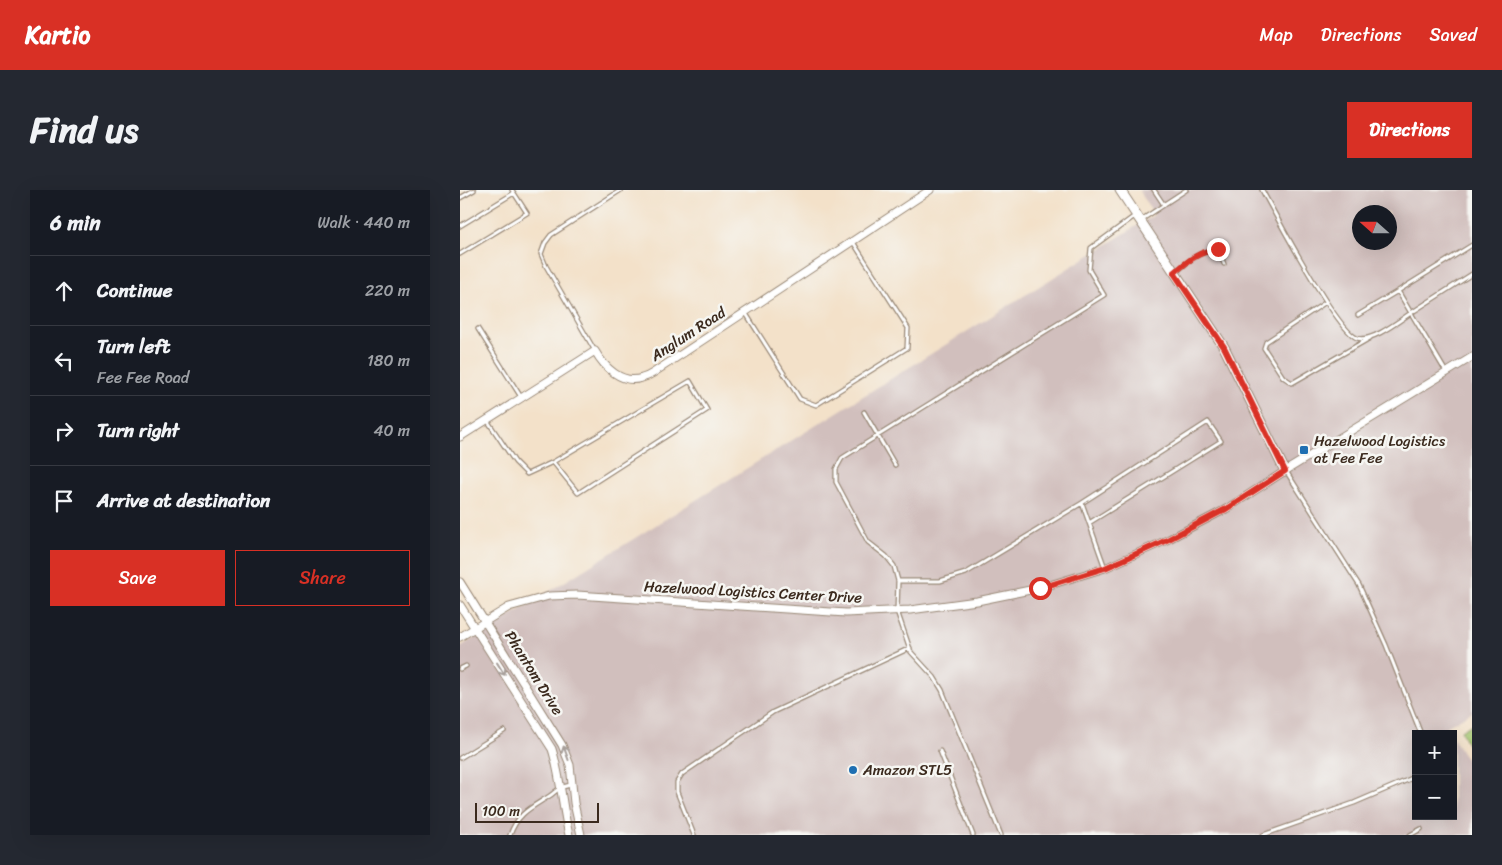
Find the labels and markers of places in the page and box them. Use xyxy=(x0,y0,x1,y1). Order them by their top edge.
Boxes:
place label: Hazelwood Logistics at Fee Fee xyxy=(1314,428,1446,471)
marker: Hazelwood Logistics at Fee Fee xyxy=(1298,444,1310,456)
place label: Amazon STL5 xyxy=(862,757,952,783)
marker: Amazon STL5 xyxy=(847,764,859,776)

